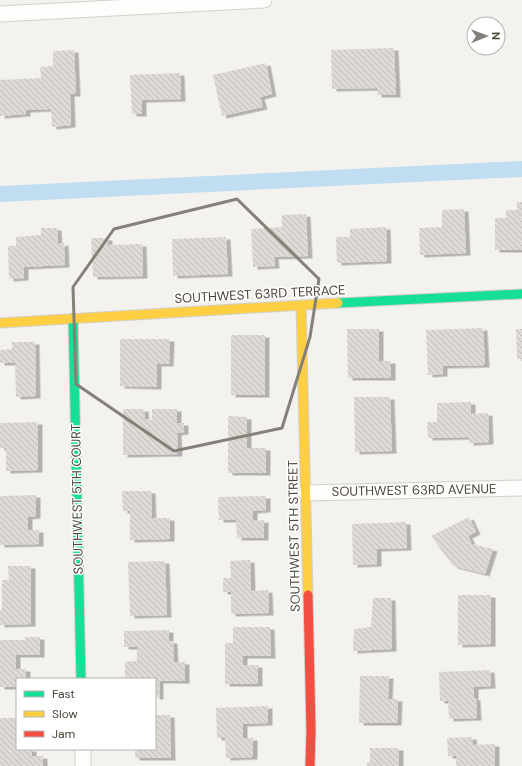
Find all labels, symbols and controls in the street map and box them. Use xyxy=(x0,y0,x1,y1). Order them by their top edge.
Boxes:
north arrow xyxy=(466,16,506,56)
text: N xyxy=(489,32,503,40)
street label: SOUTHWEST 63RD TERRACE xyxy=(174,281,346,307)
street label: SOUTHWEST 5TH COURT xyxy=(67,424,87,574)
street label: SOUTHWEST 5TH STREET xyxy=(284,460,304,612)
street label: SOUTHWEST 63RD AVENUE xyxy=(332,480,496,500)
legend xyxy=(16,678,156,750)
text: Fast xyxy=(52,686,75,702)
text: Slow xyxy=(52,706,78,722)
text: Jam xyxy=(52,726,75,742)

